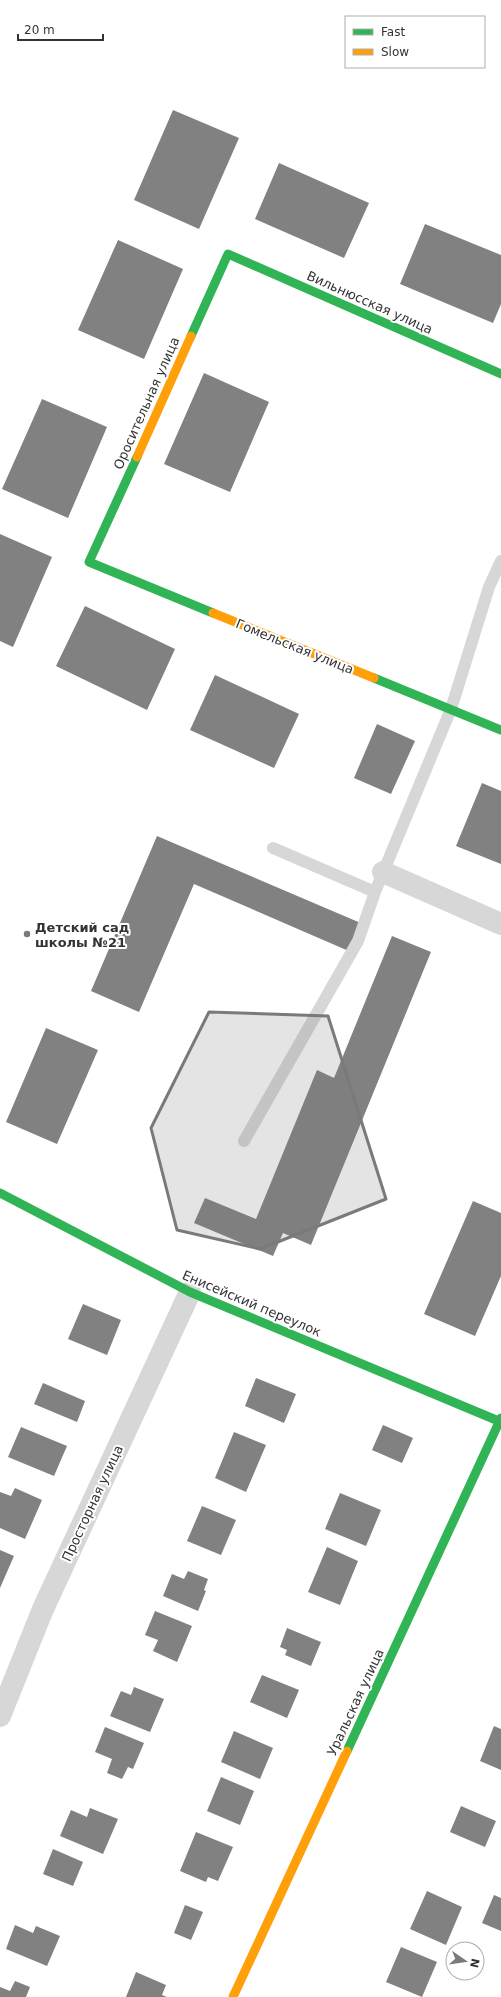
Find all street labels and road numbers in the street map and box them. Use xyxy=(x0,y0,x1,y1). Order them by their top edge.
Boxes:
street label: Вильнюсская улица xyxy=(305,268,435,337)
street label: Оросительная улица xyxy=(110,335,182,472)
street label: Гомельская улица xyxy=(234,616,356,677)
street label: Енисейский переулок xyxy=(180,1267,324,1340)
street label: Просторная улица xyxy=(59,1443,126,1564)
street label: Уральская улица xyxy=(324,1646,387,1758)

